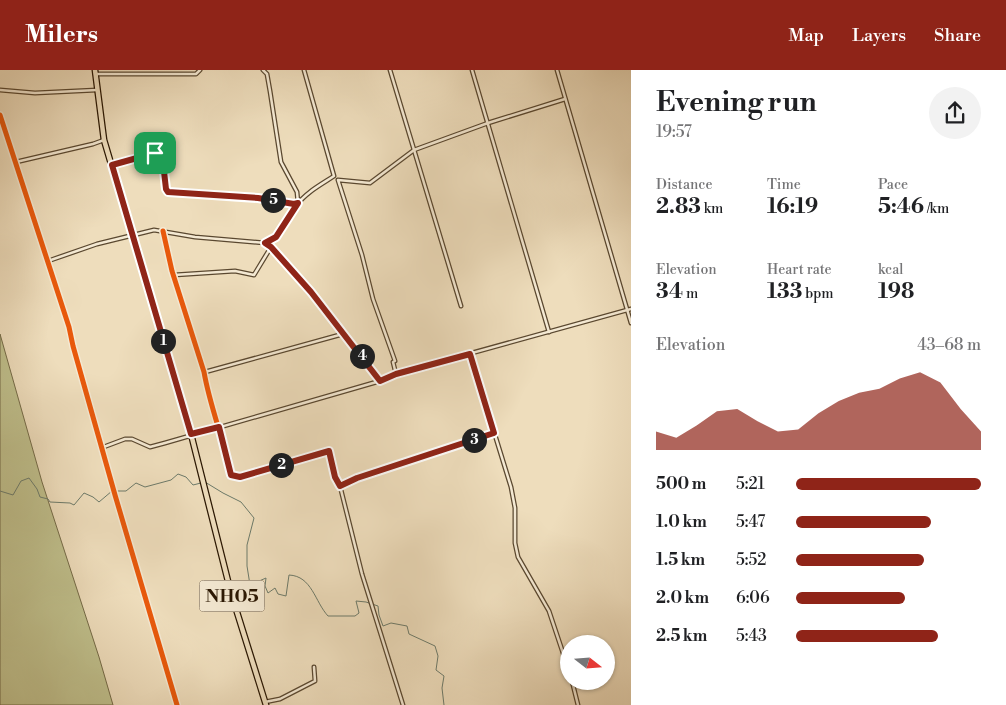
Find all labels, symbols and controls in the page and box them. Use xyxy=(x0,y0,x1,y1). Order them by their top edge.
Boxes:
text: Milers xyxy=(25,20,98,50)
text: Map xyxy=(789,24,824,47)
text: Layers xyxy=(852,24,906,47)
text: Share xyxy=(934,24,981,47)
text: Evening run xyxy=(656,85,817,120)
button: share xyxy=(929,87,981,139)
text: 19:57 xyxy=(656,122,692,142)
pin xyxy=(134,132,176,174)
icon: arrive xyxy=(141,139,169,167)
text: Distance xyxy=(656,176,713,194)
text: Time xyxy=(767,176,801,194)
text: Pace xyxy=(878,176,908,194)
pin: 5 xyxy=(260,188,286,212)
text: 5 xyxy=(269,191,278,209)
text: 2.83 xyxy=(656,194,701,220)
text: 16:19 xyxy=(767,194,818,220)
text: 5:46 xyxy=(878,194,924,220)
text: km xyxy=(701,200,723,218)
text: /km xyxy=(924,200,949,218)
text: Elevation xyxy=(656,261,717,279)
text: Heart rate xyxy=(767,261,832,279)
text: kcal xyxy=(878,261,903,279)
text: 34 xyxy=(656,279,683,305)
text: 133 xyxy=(767,279,802,305)
text: 198 xyxy=(878,279,914,305)
text: m xyxy=(683,285,698,303)
text: bpm xyxy=(802,285,834,303)
pin: 1 xyxy=(150,328,176,354)
text: 1 xyxy=(160,332,167,350)
text: Elevation xyxy=(656,335,725,355)
text: 43–68 m xyxy=(917,335,981,355)
pin: 4 xyxy=(350,344,374,368)
text: 4 xyxy=(358,347,367,365)
pin: 3 xyxy=(462,428,486,452)
text: 3 xyxy=(470,431,479,449)
pin: 2 xyxy=(268,452,294,478)
text: 2 xyxy=(277,456,286,474)
text: 500 m xyxy=(656,474,706,494)
text: 5:21 xyxy=(736,474,765,494)
text: 1.0 km xyxy=(656,512,707,532)
text: 5:47 xyxy=(736,512,765,532)
text: 1.5 km xyxy=(656,550,705,570)
text: 5:52 xyxy=(736,550,766,570)
road number: NH05 xyxy=(200,581,264,612)
text: 2.0 km xyxy=(656,588,709,608)
text: 6:06 xyxy=(736,588,770,608)
text: 2.5 km xyxy=(656,626,707,646)
text: 5:43 xyxy=(736,626,767,646)
north arrow xyxy=(560,635,615,690)
map controls xyxy=(560,635,615,690)

